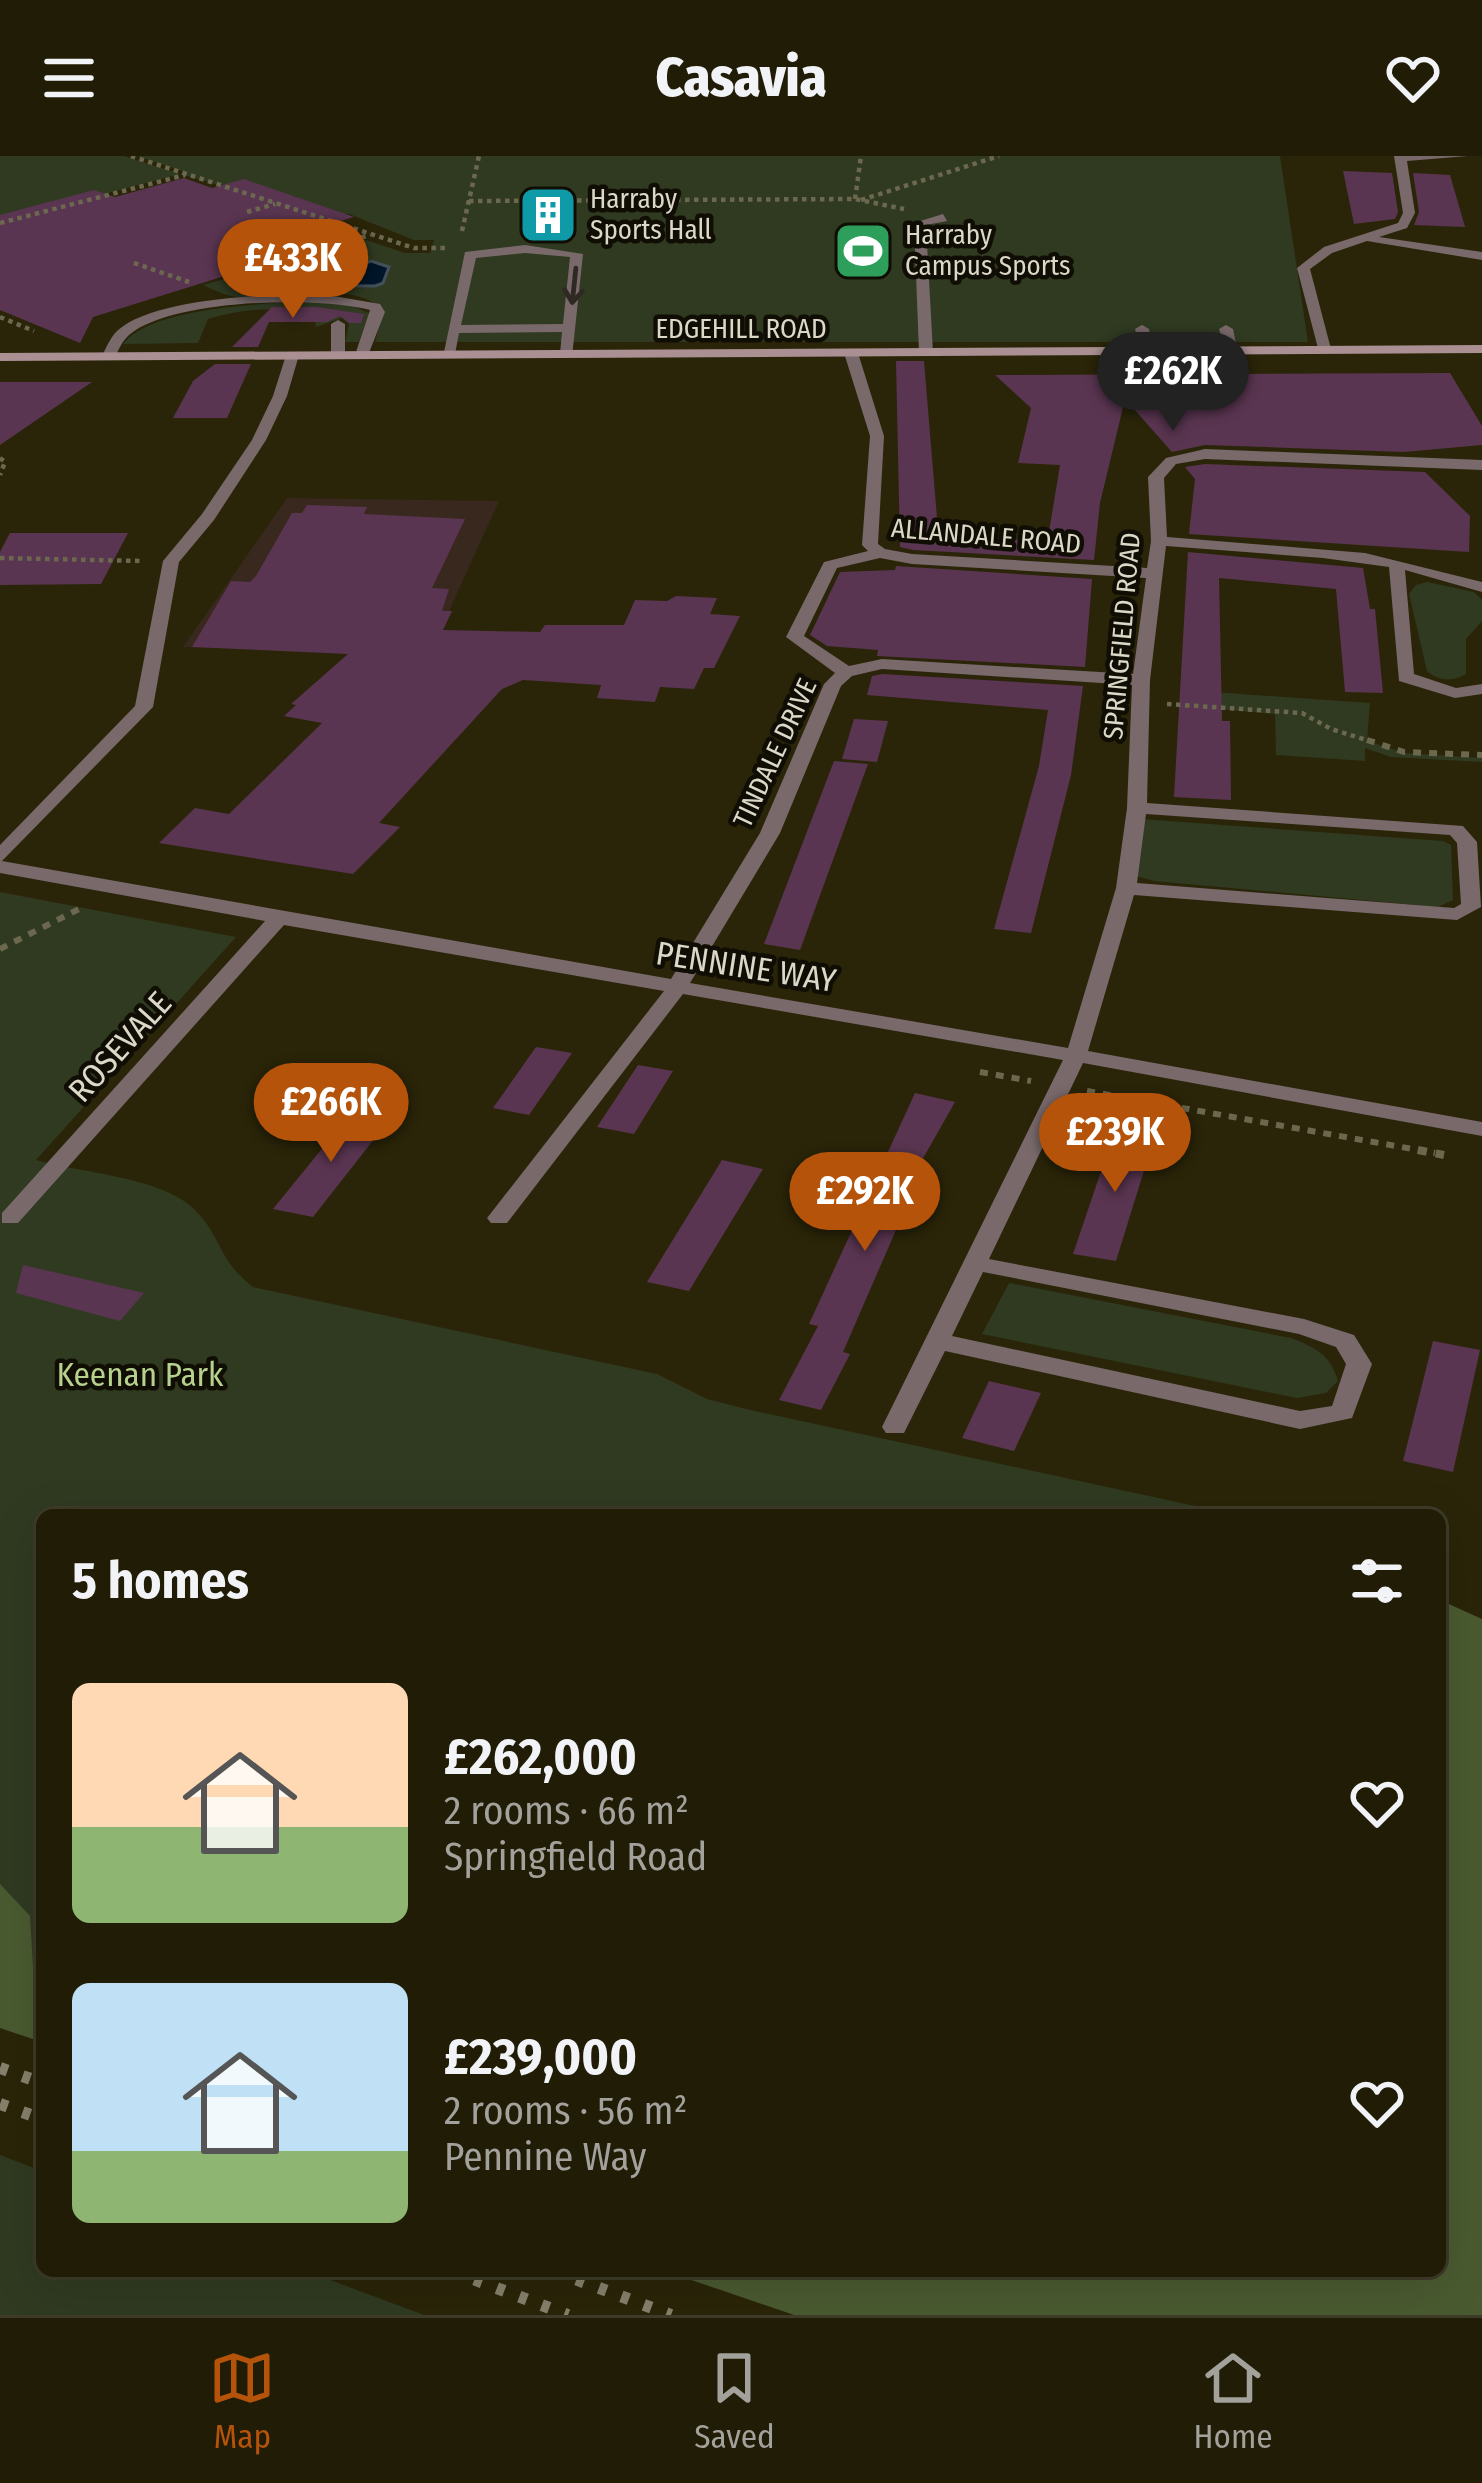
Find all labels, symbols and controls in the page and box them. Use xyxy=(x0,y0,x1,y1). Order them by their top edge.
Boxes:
icon: menu xyxy=(36,45,102,111)
icon: heart xyxy=(1380,45,1446,111)
text: Casavia xyxy=(655,46,827,110)
place label: Harraby Sports Hall xyxy=(590,183,712,246)
building icon: Harraby Sports Hall xyxy=(517,184,579,246)
pin: £433K xyxy=(209,219,377,321)
place label: Harraby Campus Sports xyxy=(905,219,1071,282)
sports icon: Harraby Campus Sports xyxy=(832,220,894,282)
text: £433K xyxy=(244,235,342,281)
one-way arrow xyxy=(563,266,585,305)
street label: EDGEHILL ROAD xyxy=(655,313,827,345)
pin: £262K xyxy=(1089,332,1257,434)
text: £262K xyxy=(1124,348,1222,394)
street label: ALLANDALE ROAD xyxy=(890,512,1082,560)
street label: SPRINGFIELD ROAD xyxy=(1097,531,1147,741)
street label: TINDALE DRIVE xyxy=(727,674,823,832)
street label: PENNINE WAY xyxy=(653,933,839,1001)
street label: ROSEVALE xyxy=(60,984,180,1110)
pin: £266K xyxy=(247,1063,415,1165)
text: £266K xyxy=(281,1079,381,1125)
pin: £239K xyxy=(1031,1093,1199,1195)
text: £239K xyxy=(1066,1109,1164,1155)
pin: £292K xyxy=(781,1152,949,1254)
text: £292K xyxy=(816,1168,914,1214)
park label: Keenan Park xyxy=(57,1355,224,1395)
icon: filters xyxy=(1344,1548,1410,1614)
text: 5 homes xyxy=(72,1550,249,1612)
text: £262,000 xyxy=(444,1726,637,1788)
icon: home xyxy=(168,1731,312,1875)
icon: heart xyxy=(1344,1770,1410,1836)
text: 2 rooms · 66 m² xyxy=(444,1788,689,1834)
text: Springfield Road xyxy=(444,1834,707,1880)
text: £239,000 xyxy=(444,2026,637,2088)
icon: home xyxy=(168,2031,312,2175)
icon: heart xyxy=(1344,2070,1410,2136)
text: 2 rooms · 56 m² xyxy=(444,2088,687,2134)
text: Pennine Way xyxy=(444,2134,646,2180)
tab: Map xyxy=(209,2345,275,2457)
tab: Saved xyxy=(694,2345,775,2457)
tab: Home xyxy=(1194,2345,1273,2457)

